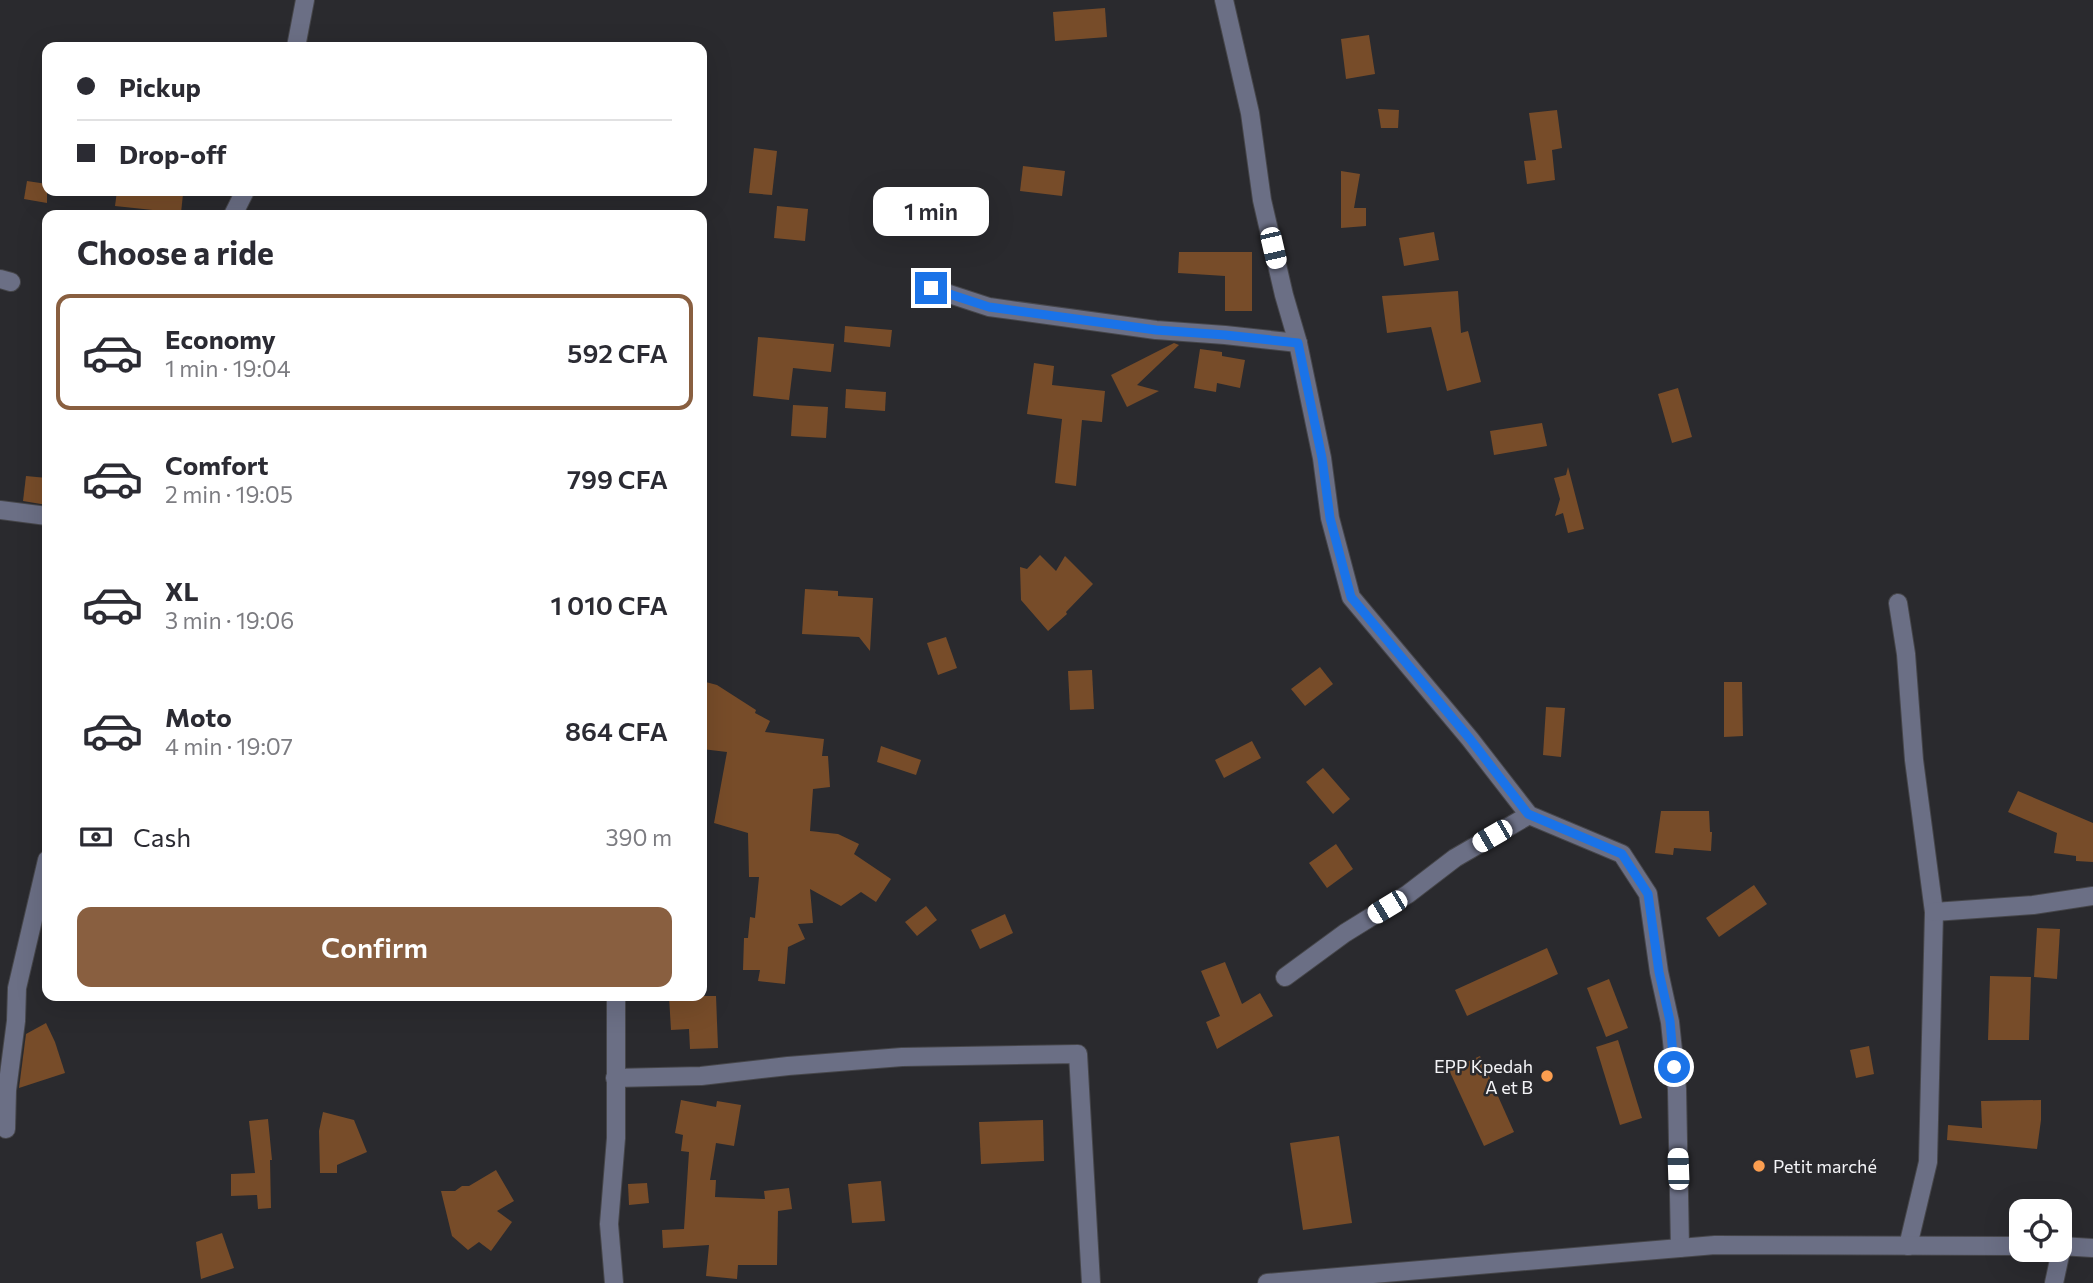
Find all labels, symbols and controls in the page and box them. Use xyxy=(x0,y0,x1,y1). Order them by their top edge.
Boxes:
text: Pickup xyxy=(119,71,201,102)
text: Drop-off xyxy=(119,138,226,169)
callout: 1 min xyxy=(873,187,989,236)
text: 1 min xyxy=(904,197,958,225)
car xyxy=(1259,225,1288,271)
text: Choose a ride xyxy=(77,232,274,272)
route end xyxy=(915,272,947,304)
icon: car xyxy=(81,321,144,384)
text: Economy xyxy=(165,323,276,354)
text: 592 CFA xyxy=(567,337,668,368)
text: 1 min · 19:04 xyxy=(165,354,291,382)
icon: car xyxy=(81,447,144,510)
text: Comfort xyxy=(165,449,268,480)
text: 799 CFA xyxy=(567,463,668,494)
text: 2 min · 19:05 xyxy=(165,480,293,508)
icon: car xyxy=(81,573,144,636)
text: XL xyxy=(165,575,199,606)
text: 1 010 CFA xyxy=(550,589,668,620)
text: 3 min · 19:06 xyxy=(165,606,294,634)
icon: car xyxy=(81,699,144,762)
text: Moto xyxy=(165,701,232,732)
text: 864 CFA xyxy=(565,715,668,746)
text: 4 min · 19:07 xyxy=(165,732,293,760)
car xyxy=(1469,816,1516,856)
icon: cash xyxy=(77,818,115,856)
text: Cash xyxy=(133,821,191,852)
text: 390 m xyxy=(605,823,672,851)
car xyxy=(1364,887,1411,927)
button: Confirm xyxy=(77,907,672,987)
route start xyxy=(1658,1051,1690,1083)
place label: EPP Kpedah A et B xyxy=(1434,1055,1533,1098)
marker: EPP Kpedah A et B xyxy=(1539,1068,1555,1084)
car xyxy=(1667,1148,1690,1190)
place label: Petit marché xyxy=(1773,1155,1877,1177)
marker: Petit marché xyxy=(1751,1158,1767,1174)
map controls xyxy=(2009,1199,2072,1262)
button: locate xyxy=(2009,1199,2072,1262)

